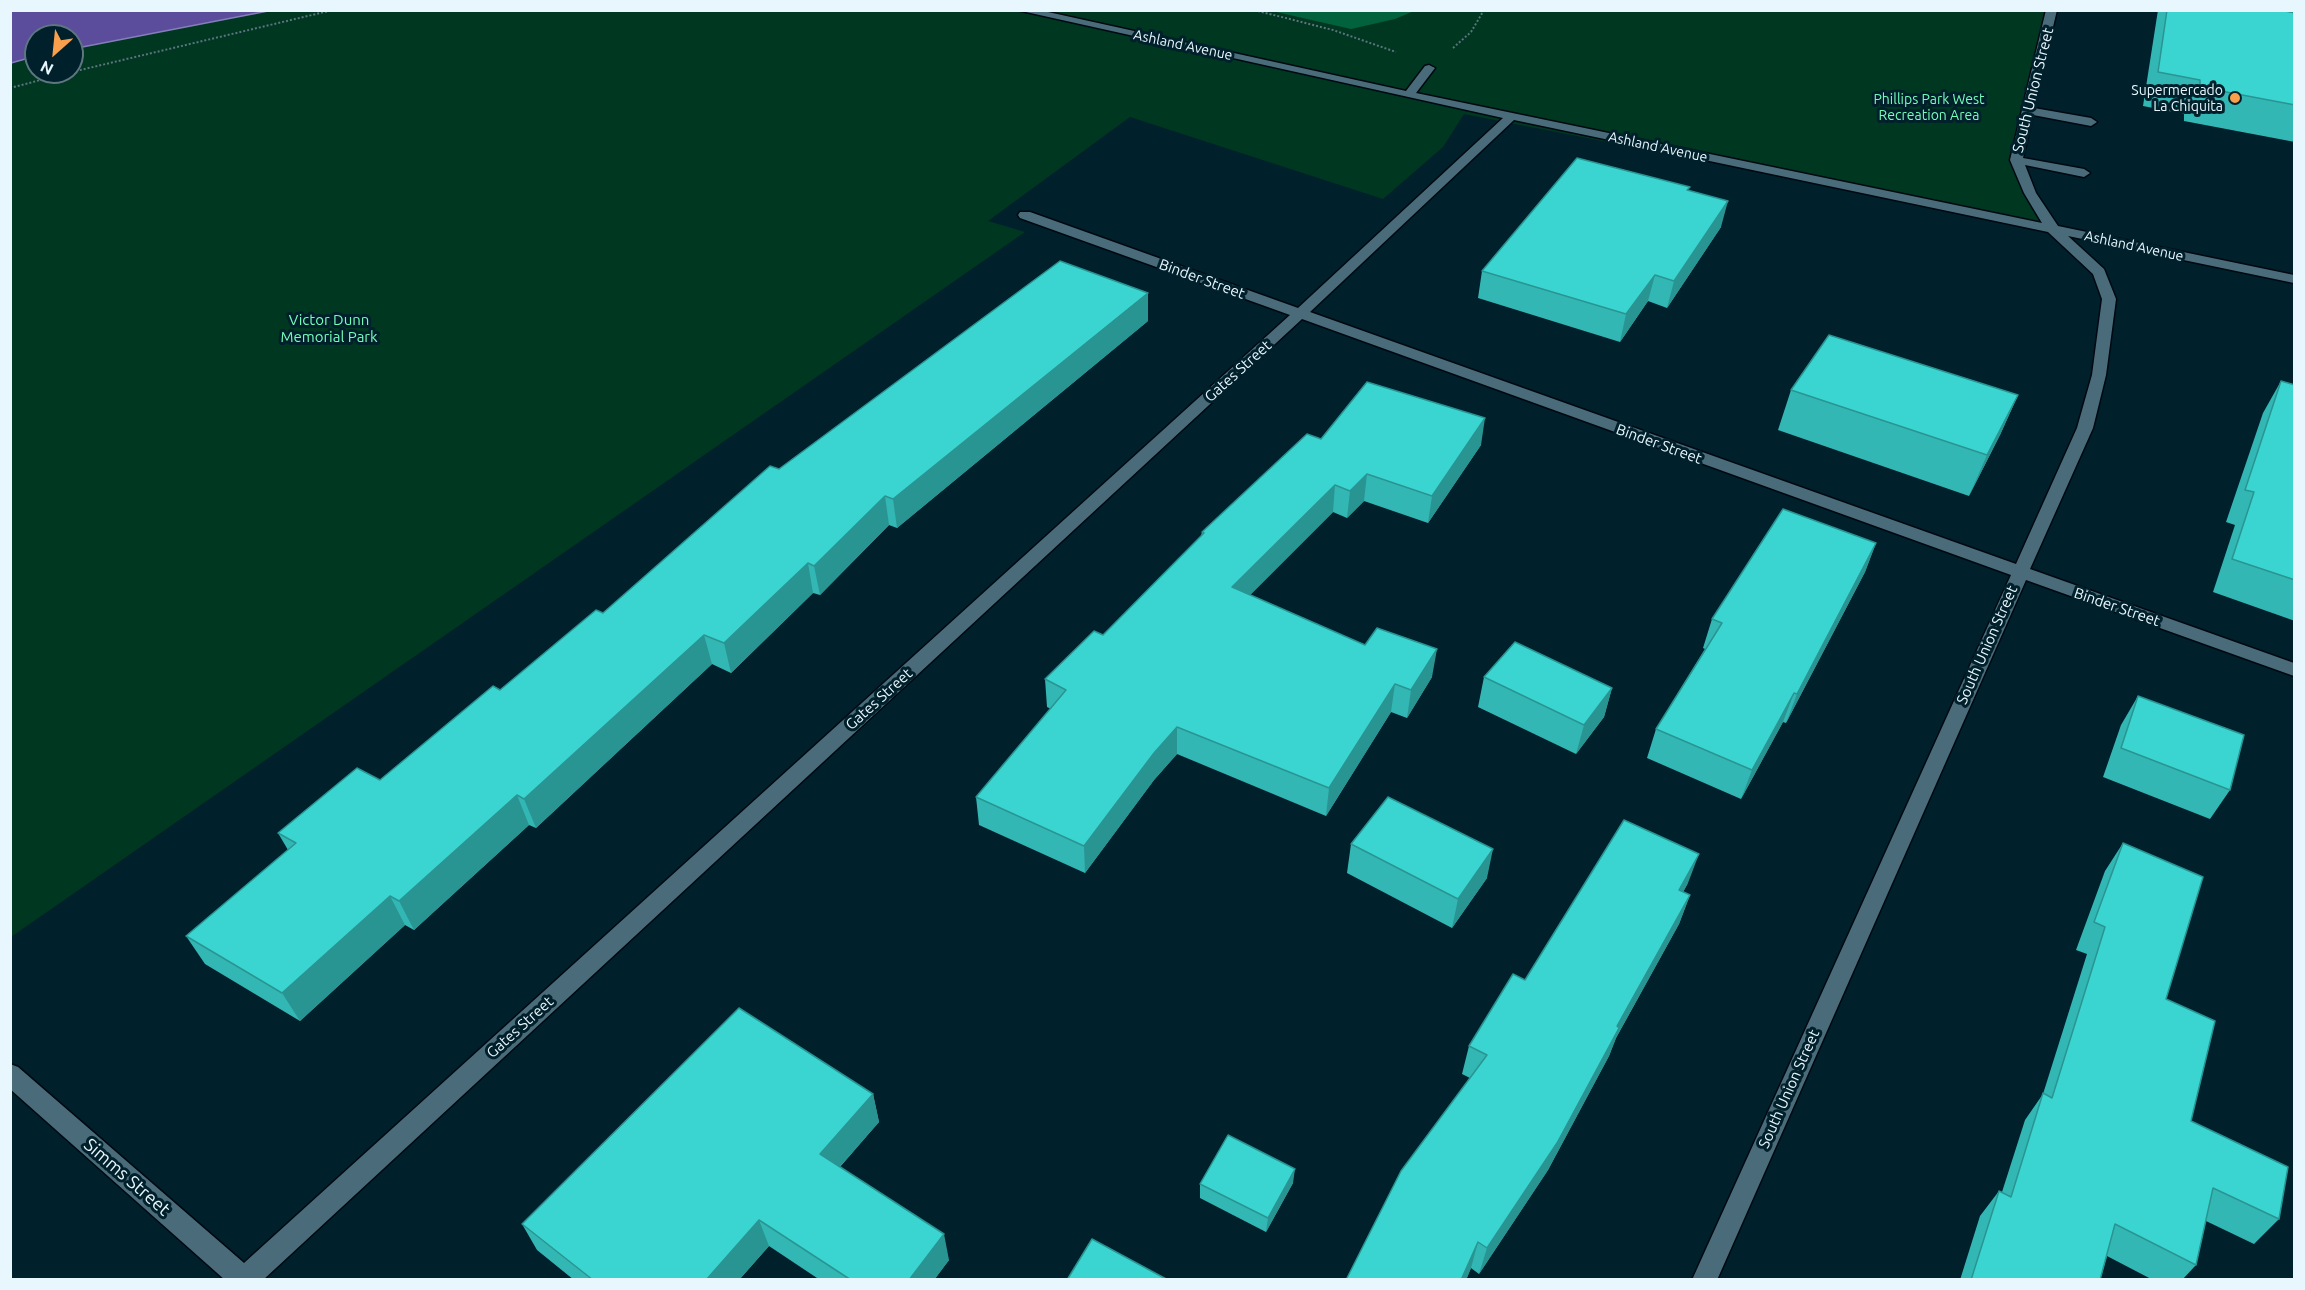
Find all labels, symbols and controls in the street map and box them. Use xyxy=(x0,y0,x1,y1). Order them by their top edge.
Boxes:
north arrow xyxy=(24,24,84,84)
street label: Ashland Avenue xyxy=(1132,26,1234,64)
street label: South Union Street xyxy=(2009,26,2057,154)
text: N xyxy=(37,58,56,79)
place label: Supermercado La Chiquita xyxy=(2131,82,2223,114)
park label: Phillips Park West Recreation Area xyxy=(1873,91,1985,124)
marker: Supermercado La Chiquita xyxy=(2228,91,2242,105)
street label: Ashland Avenue xyxy=(1607,128,1709,166)
street label: Ashland Avenue xyxy=(2083,227,2185,265)
street label: Binder Street xyxy=(1157,255,1247,303)
park label: Victor Dunn Memorial Park xyxy=(280,311,378,346)
street label: Gates Street xyxy=(1201,336,1275,406)
street label: Binder Street xyxy=(1614,420,1704,468)
street label: South Union Street xyxy=(1953,583,2021,707)
street label: Binder Street xyxy=(2072,584,2162,630)
street label: Gates Street xyxy=(842,664,916,734)
street label: Gates Street xyxy=(483,992,557,1062)
street label: South Union Street xyxy=(1755,1027,1823,1151)
street label: Simms Street xyxy=(80,1134,174,1220)

